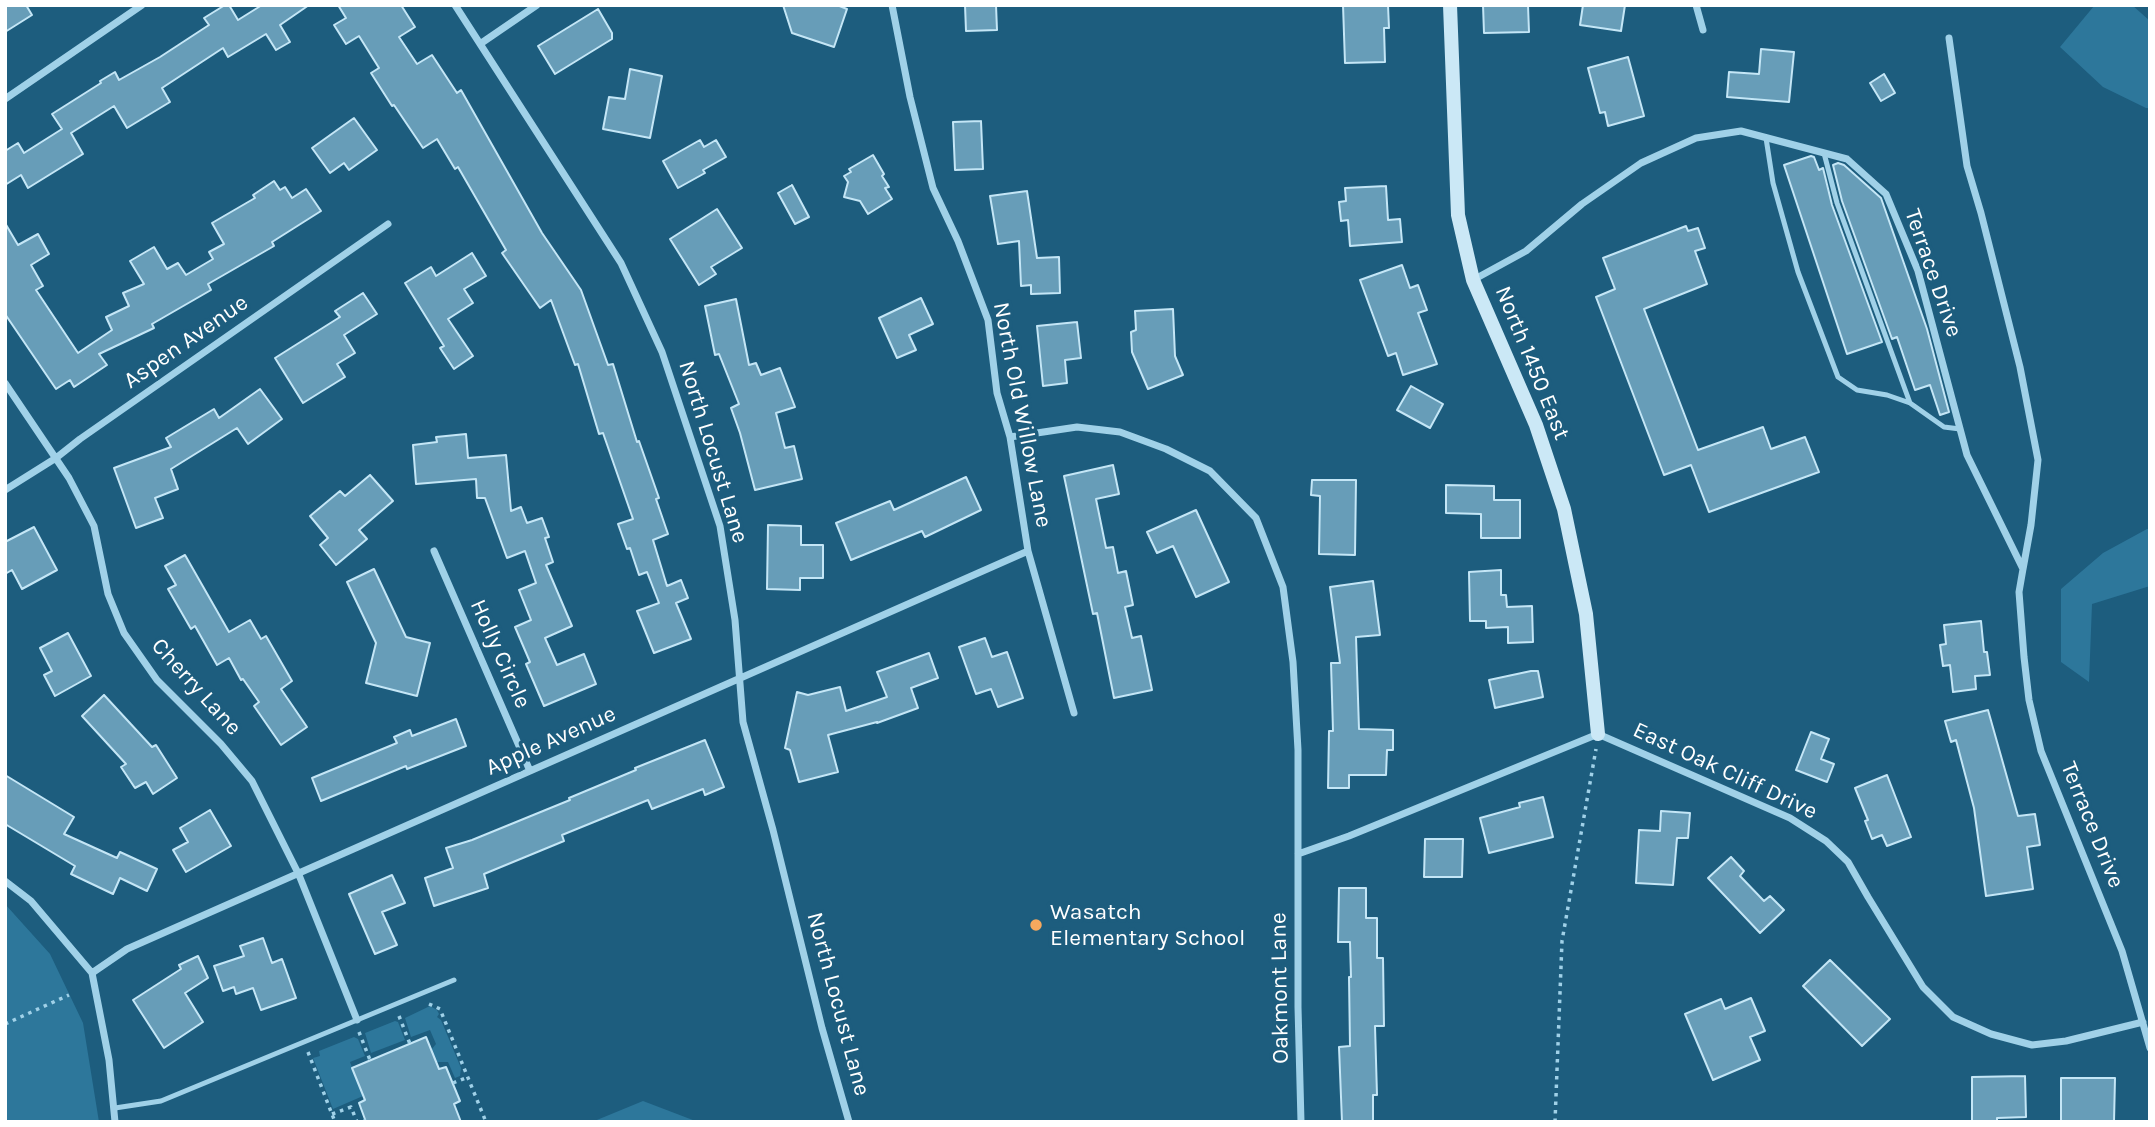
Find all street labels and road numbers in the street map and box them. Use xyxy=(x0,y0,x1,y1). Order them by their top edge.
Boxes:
street label: Terrace Drive xyxy=(1898,205,1968,341)
street label: North 1450 East xyxy=(1489,282,1575,444)
street label: Aspen Avenue xyxy=(118,289,254,395)
street label: North Old Willow Lane xyxy=(987,300,1057,530)
street label: North Locust Lane xyxy=(672,358,754,546)
street label: Holly Circle xyxy=(464,595,536,713)
street label: Cherry Lane xyxy=(145,633,247,741)
street label: Apple Avenue xyxy=(482,700,620,782)
street label: East Oak Cliff Drive xyxy=(1629,716,1821,826)
street label: Terrace Drive xyxy=(2054,758,2130,892)
street label: North Locust Lane xyxy=(800,909,876,1099)
street label: Oakmont Lane xyxy=(1265,912,1295,1064)

